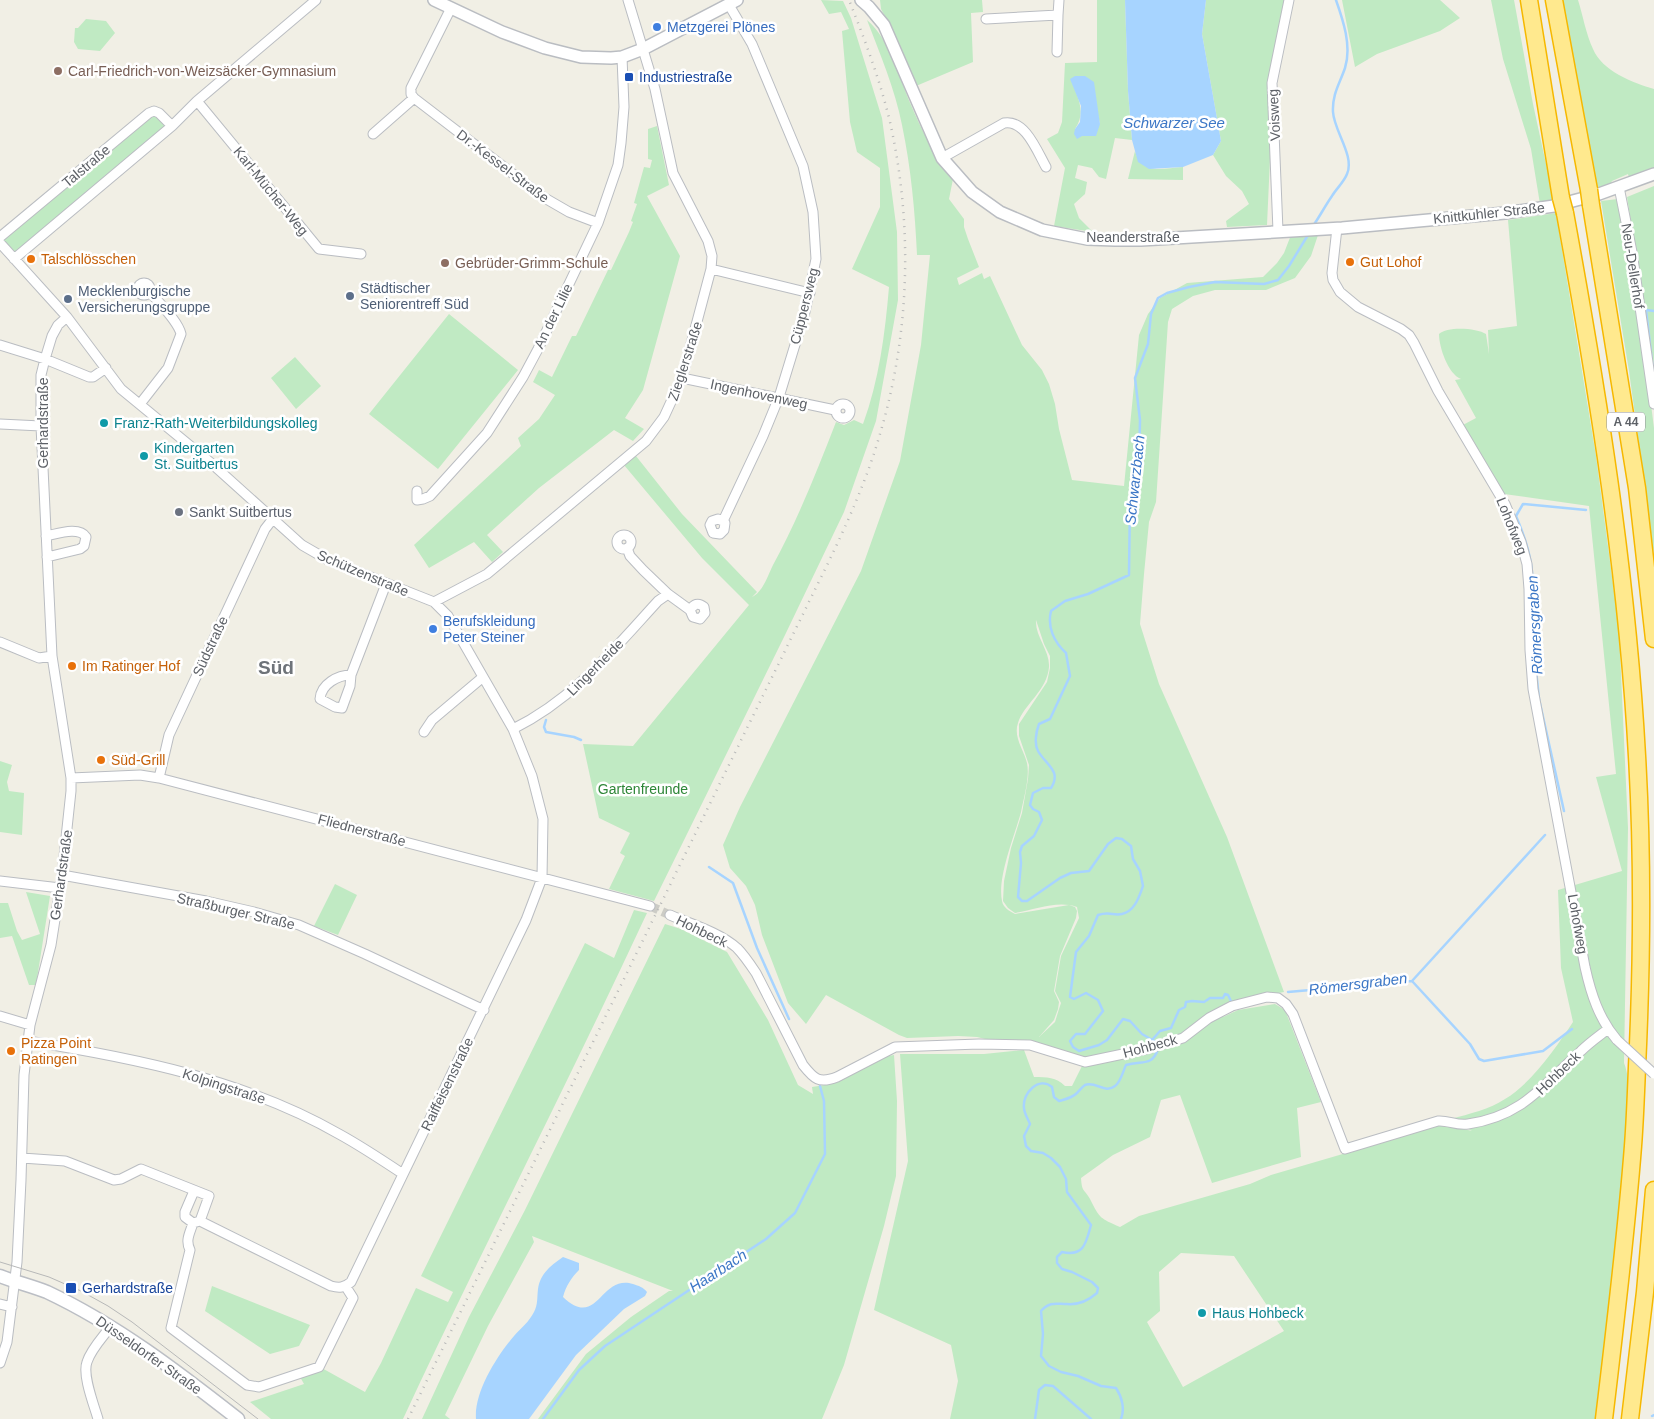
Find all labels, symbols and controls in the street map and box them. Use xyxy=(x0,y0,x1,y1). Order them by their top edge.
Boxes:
place label: Metzgerei Plönes xyxy=(667,19,775,35)
marker: Metzgerei Plönes xyxy=(651,21,663,33)
place label: Carl-Friedrich-von-Weizsäcker-Gymnasium xyxy=(68,63,336,79)
marker: Carl-Friedrich-von-Weizsäcker-Gymnasium xyxy=(52,65,64,77)
place label: Industriestraße xyxy=(639,69,733,85)
marker: Industriestraße xyxy=(623,71,635,83)
street label: Voisweg xyxy=(1265,89,1283,141)
water label: Schwarzer See xyxy=(1123,114,1225,131)
street label: Dr.-Kessel-Straße xyxy=(454,126,552,206)
street label: Talstraße xyxy=(59,141,113,191)
street label: Karl-Mücher-Weg xyxy=(230,143,312,239)
street label: Knittkuhler Straße xyxy=(1432,199,1546,227)
street label: Neu-Dellerhof xyxy=(1618,222,1648,310)
street label: Neanderstraße xyxy=(1086,229,1180,245)
place label: Talschlösschen xyxy=(41,251,136,267)
marker: Talschlösschen xyxy=(25,253,37,265)
place label: Gut Lohof xyxy=(1360,254,1422,270)
place label: Gebrüder-Grimm-Schule xyxy=(455,255,608,271)
marker: Gut Lohof xyxy=(1344,256,1356,268)
marker: Gebrüder-Grimm-Schule xyxy=(439,257,451,269)
street label: Cüppersweg xyxy=(787,266,821,346)
place label: Städtischer Seniorentreff Süd xyxy=(360,280,469,312)
street label: An der Lilie xyxy=(530,281,576,351)
place label: Mecklenburgische Versicherungsgruppe xyxy=(78,283,211,315)
marker: Städtischer Seniorentreff Süd xyxy=(344,290,356,302)
marker: Mecklenburgische Versicherungsgruppe xyxy=(62,293,74,305)
street label: Zieglerstraße xyxy=(665,319,705,403)
street label: Ingenhovenweg xyxy=(709,376,809,412)
street label: Gerhardstraße xyxy=(35,377,51,469)
road number: A 44 xyxy=(1607,412,1645,432)
place label: Franz-Rath-Weiterbildungskolleg xyxy=(114,415,318,431)
marker: Franz-Rath-Weiterbildungskolleg xyxy=(98,417,110,429)
water label: Schwarzbach xyxy=(1121,434,1148,526)
place label: Kindergarten St. Suitbertus xyxy=(154,440,238,472)
marker: Kindergarten St. Suitbertus xyxy=(138,450,150,462)
street label: Lohofweg xyxy=(1493,495,1531,557)
place label: Sankt Suitbertus xyxy=(189,504,292,520)
marker: Sankt Suitbertus xyxy=(173,506,185,518)
street label: Schützenstraße xyxy=(315,546,411,600)
water label: Römersgraben xyxy=(1523,575,1546,675)
street label: Südstraße xyxy=(189,613,231,679)
place label: Berufskleidung Peter Steiner xyxy=(443,613,536,645)
marker: Berufskleidung Peter Steiner xyxy=(427,623,439,635)
street label: Lingerheide xyxy=(563,635,627,699)
district label: Süd xyxy=(258,657,294,678)
place label: Im Ratinger Hof xyxy=(82,658,180,674)
marker: Im Ratinger Hof xyxy=(66,660,78,672)
place label: Süd-Grill xyxy=(111,752,165,768)
marker: Süd-Grill xyxy=(95,754,107,766)
park label: Gartenfreunde xyxy=(598,781,688,797)
street label: Fliednerstraße xyxy=(316,811,408,849)
street label: Gerhardstraße xyxy=(47,829,75,921)
street label: Straßburger Straße xyxy=(175,890,297,932)
street label: Lohofweg xyxy=(1565,893,1591,955)
street label: Hohbeck xyxy=(674,912,731,951)
water label: Römersgraben xyxy=(1308,969,1408,998)
street label: Hohbeck xyxy=(1121,1031,1180,1061)
place label: Pizza Point Ratingen xyxy=(21,1035,91,1067)
street label: Raiffeisenstraße xyxy=(418,1035,477,1133)
marker: Pizza Point Ratingen xyxy=(5,1045,17,1057)
street label: Hohbeck xyxy=(1533,1047,1584,1098)
street label: Kolpingstraße xyxy=(180,1065,268,1107)
water label: Haarbach xyxy=(686,1246,750,1295)
place label: Gerhardstraße xyxy=(82,1280,173,1296)
marker: Gerhardstraße xyxy=(64,1281,78,1295)
place label: Haus Hohbeck xyxy=(1212,1305,1305,1321)
marker: Haus Hohbeck xyxy=(1196,1307,1208,1319)
street label: Düsseldorfer Straße xyxy=(93,1313,205,1398)

